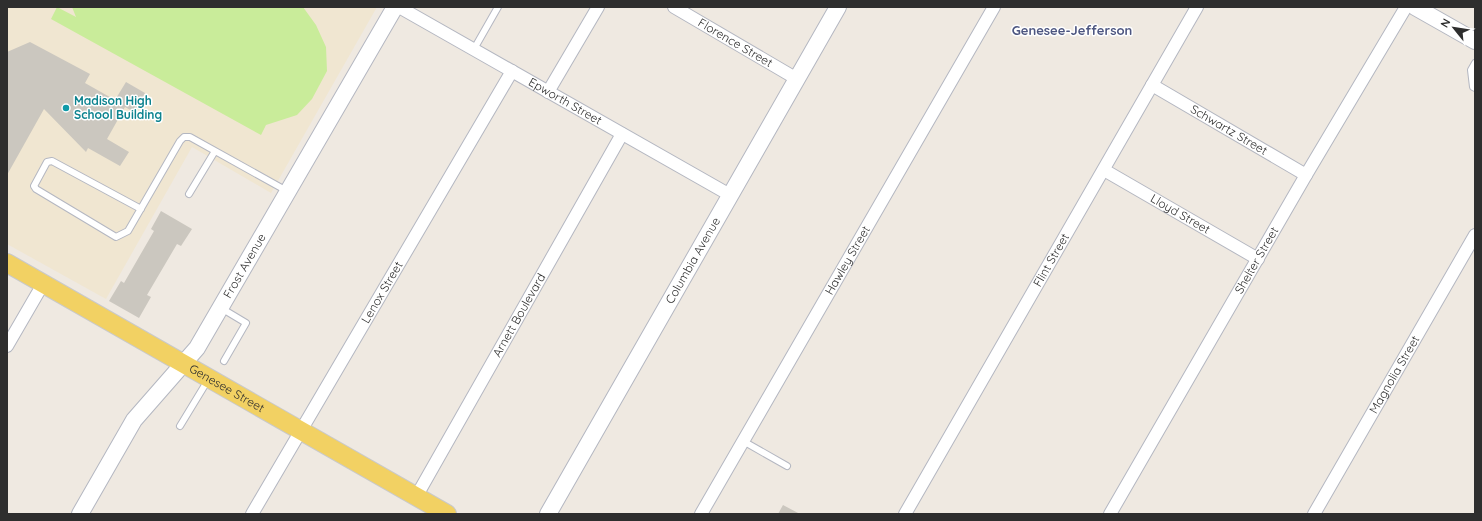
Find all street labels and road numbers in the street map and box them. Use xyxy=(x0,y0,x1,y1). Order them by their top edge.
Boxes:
street label: Florence Street xyxy=(696,15,776,70)
street label: Epworth Street xyxy=(526,74,605,128)
street label: Schwartz Street xyxy=(1188,101,1270,158)
street label: Lloyd Street xyxy=(1148,190,1213,237)
street label: Columbia Avenue xyxy=(662,214,723,306)
street label: Hawley Street xyxy=(821,223,873,297)
street label: Shelter Street xyxy=(1231,224,1281,296)
street label: Frost Avenue xyxy=(220,230,269,301)
street label: Flint Street xyxy=(1030,230,1072,289)
street label: Lenox Street xyxy=(358,258,406,326)
street label: Arnett Boulevard xyxy=(489,270,548,360)
street label: Magnolia Street xyxy=(1366,333,1422,416)
street label: Genesee Street xyxy=(187,361,267,415)

